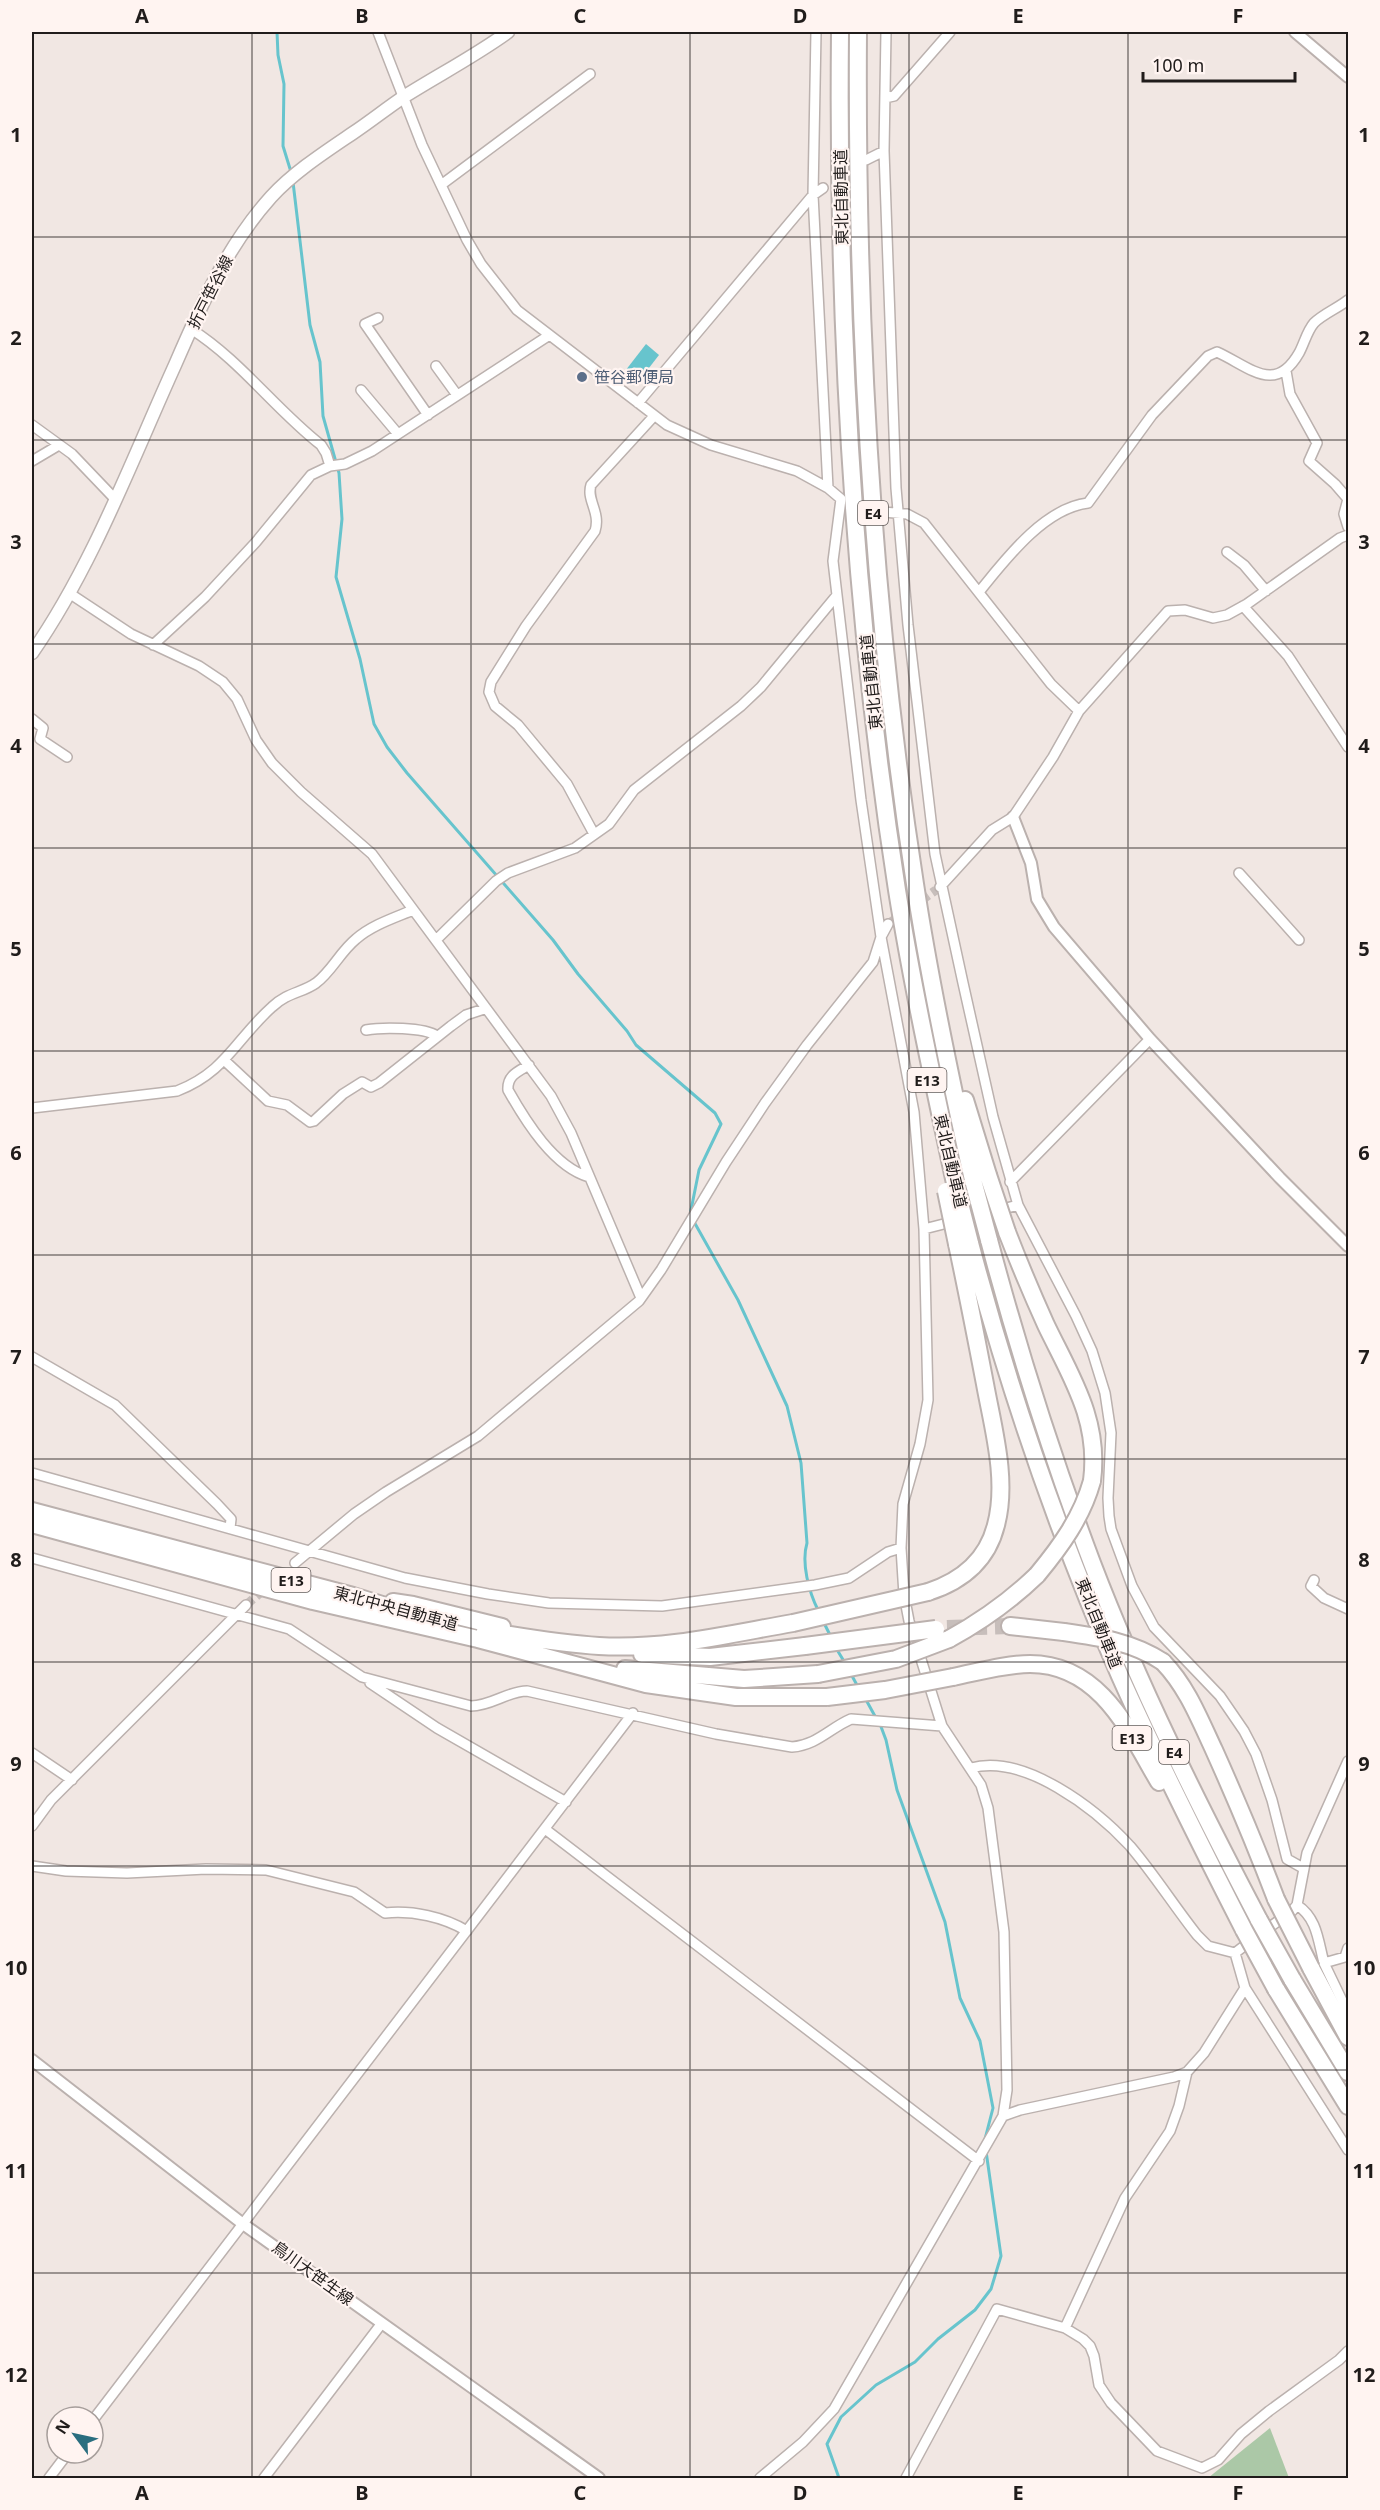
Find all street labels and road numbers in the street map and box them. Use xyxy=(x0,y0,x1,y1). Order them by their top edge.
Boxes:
street label: 東北自動車道 xyxy=(829,149,853,245)
street label: 折戸笹谷線 xyxy=(182,251,238,333)
road number: E4 xyxy=(858,501,888,525)
street label: 東北自動車道 xyxy=(855,633,887,731)
road number: E13 xyxy=(908,1068,946,1092)
street label: 東北自動車道 xyxy=(929,1112,973,1210)
road number: E13 xyxy=(272,1568,310,1592)
street label: 東北自動車道 xyxy=(1071,1574,1127,1672)
street label: 東北中央自動車道 xyxy=(331,1581,461,1635)
road number: E13 xyxy=(1112,1726,1152,1750)
road number: E4 xyxy=(1159,1740,1189,1764)
street label: 鳥川大笹生線 xyxy=(268,2236,358,2310)

